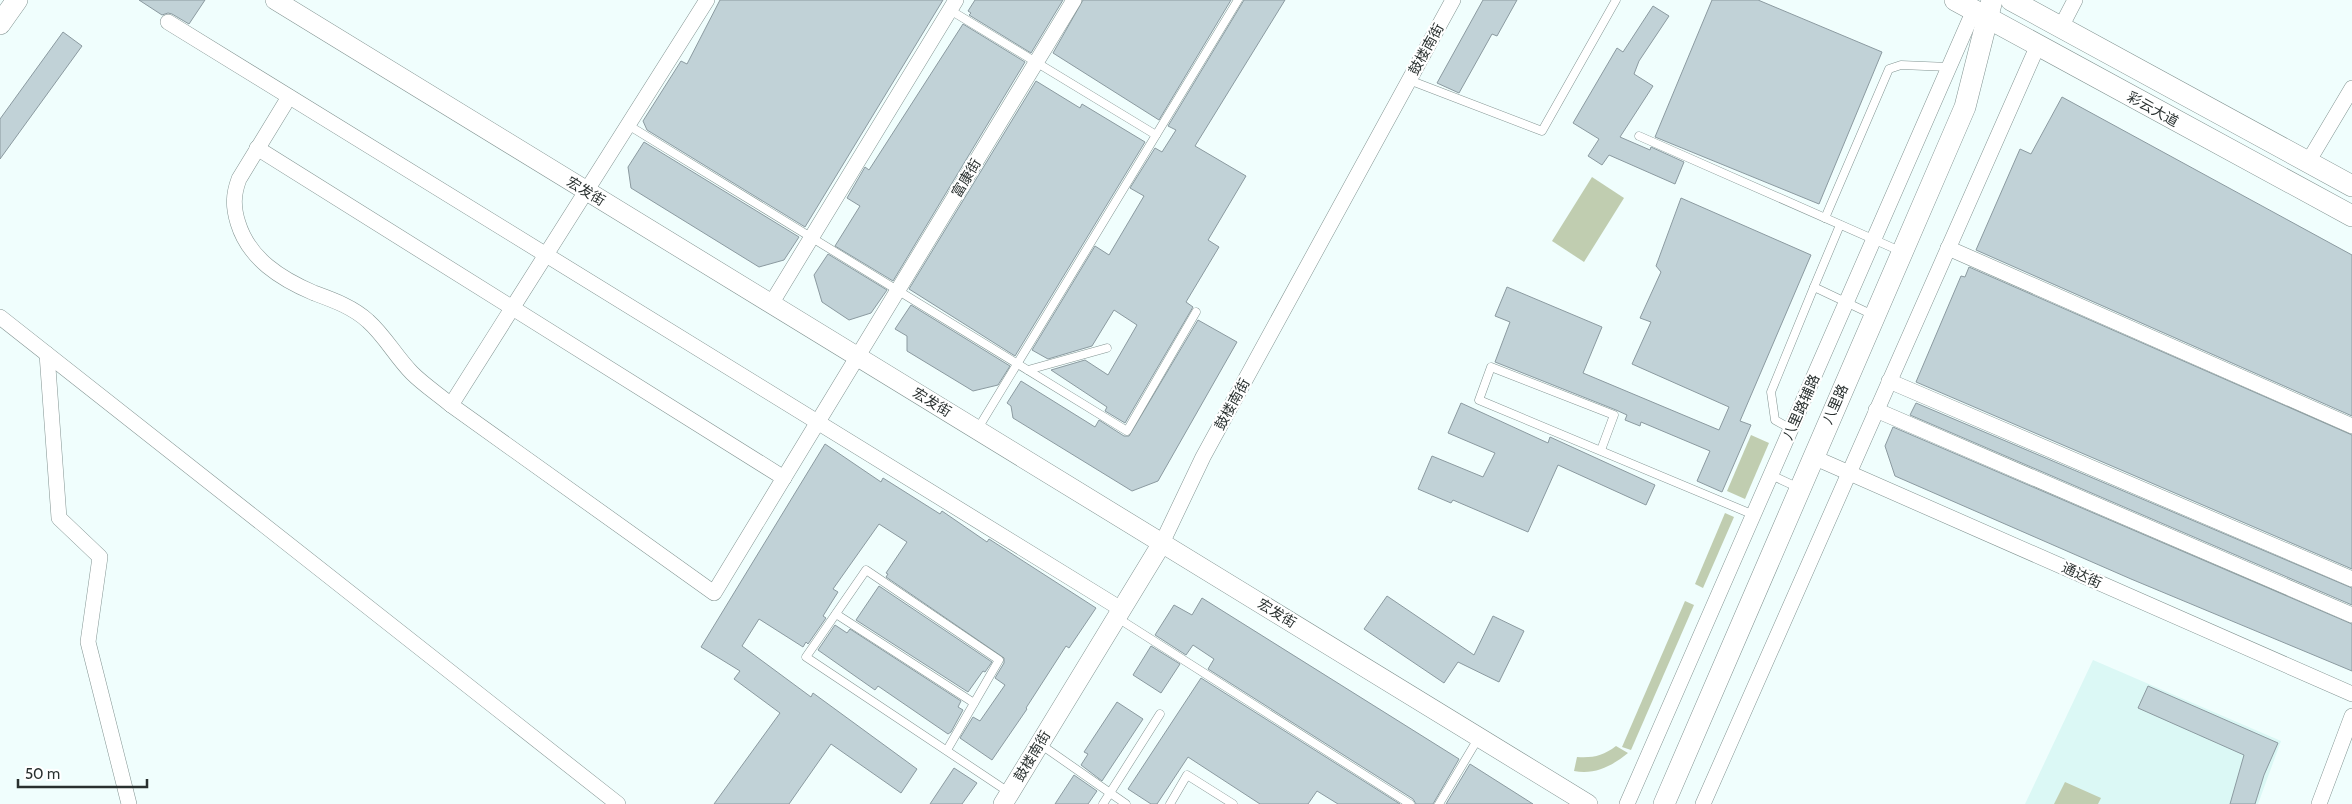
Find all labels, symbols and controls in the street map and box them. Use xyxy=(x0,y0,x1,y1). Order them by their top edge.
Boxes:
street label: 鼓楼南街 xyxy=(1405,20,1447,78)
street label: 彩云大道 xyxy=(2124,88,2182,130)
street label: 富康街 xyxy=(947,155,985,201)
street label: 宏发街 xyxy=(563,172,609,210)
street label: 八里路辅路 xyxy=(1779,371,1823,443)
street label: 鼓楼南街 xyxy=(1211,375,1253,433)
street label: 八里路 xyxy=(1818,381,1852,427)
street label: 宏发街 xyxy=(909,383,955,421)
street label: 通达街 xyxy=(2059,558,2105,592)
street label: 宏发街 xyxy=(1254,594,1300,632)
street label: 鼓楼南街 xyxy=(1010,727,1054,785)
scale bar xyxy=(18,756,146,788)
text: 50 m xyxy=(25,765,60,783)

